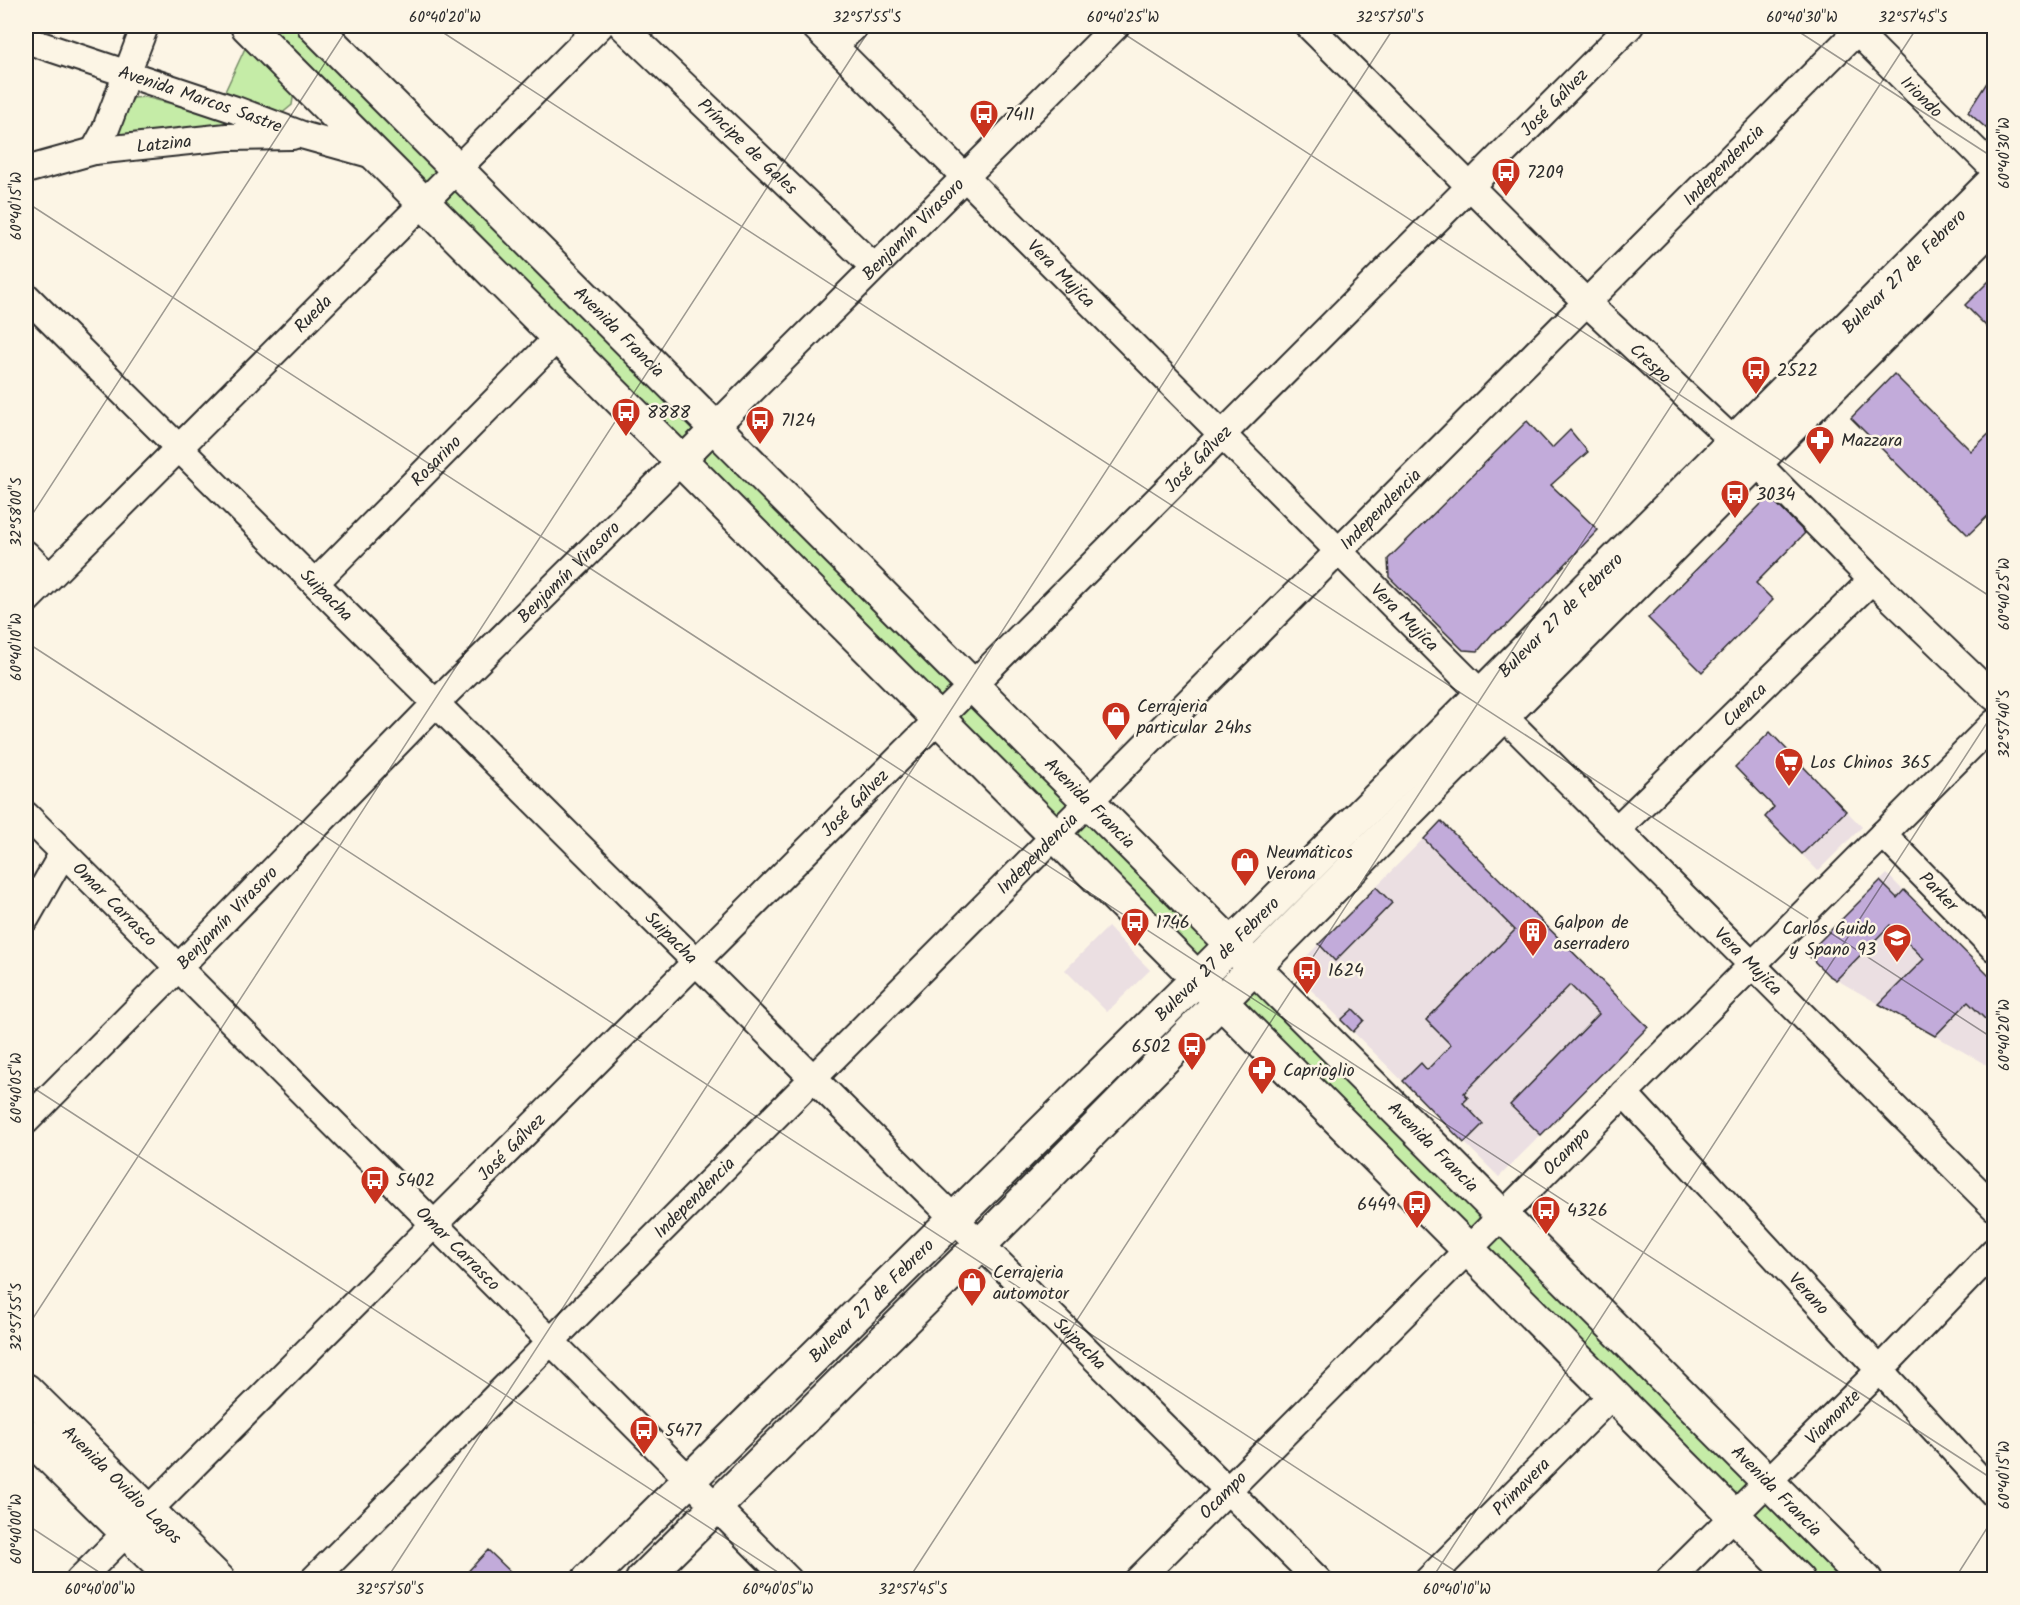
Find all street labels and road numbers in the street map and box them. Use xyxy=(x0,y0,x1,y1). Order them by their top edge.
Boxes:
street label: Avenida Marcos Sastre xyxy=(114,59,286,142)
street label: José Gálvez xyxy=(1514,62,1596,144)
street label: Iriondo xyxy=(1892,70,1949,126)
street label: Príncipe de Gales xyxy=(690,92,804,203)
street label: Independencia xyxy=(1677,118,1772,214)
street label: Latzina xyxy=(135,128,193,162)
street label: Benjamín Virasoro xyxy=(856,172,972,288)
street label: Bulevar 27 de Febrero xyxy=(1836,203,1974,342)
street label: Vera Mujíca xyxy=(1019,233,1102,316)
street label: Avenida Francia xyxy=(566,280,671,385)
street label: Rueda xyxy=(288,289,340,341)
street label: Crespo xyxy=(1622,337,1678,392)
street label: José Gálvez xyxy=(1158,419,1240,501)
street label: Rosarino xyxy=(405,429,469,494)
street label: Independencia xyxy=(1334,462,1429,558)
street label: Benjamín Virasoro xyxy=(511,515,628,631)
street label: Bulevar 27 de Febrero xyxy=(1492,547,1631,686)
street label: Suipacha xyxy=(292,562,359,629)
street label: Vera Mujíca xyxy=(1363,577,1445,660)
street label: Cuenca xyxy=(1716,677,1775,735)
street label: Avenida Francia xyxy=(1036,751,1141,856)
street label: José Gálvez xyxy=(815,763,897,845)
street label: Independencia xyxy=(991,807,1086,902)
street label: Omar Carrasco xyxy=(65,856,163,955)
street label: Benjamín Virasoro xyxy=(170,860,286,977)
street label: Parker xyxy=(1911,866,1965,920)
street label: Bulevar 27 de Febrero xyxy=(1148,891,1288,1029)
street label: Suipacha xyxy=(637,905,704,972)
street label: Vera Mujíca xyxy=(1706,921,1789,1003)
street label: Avenida Francia xyxy=(1380,1095,1485,1200)
street label: José Gálvez xyxy=(471,1107,553,1189)
street label: Ocampo xyxy=(1536,1121,1598,1183)
street label: Independencia xyxy=(648,1151,743,1246)
street label: Omar Carrasco xyxy=(408,1200,506,1299)
street label: Bulevar 27 de Febrero xyxy=(803,1232,942,1371)
street label: Verano xyxy=(1780,1266,1836,1323)
street label: Suipacha xyxy=(1045,1311,1112,1378)
street label: Viamonte xyxy=(1799,1383,1869,1453)
street label: Avenida Ovidio Lagos xyxy=(54,1419,188,1552)
street label: Avenida Francia xyxy=(1723,1439,1828,1544)
street label: Primavera xyxy=(1486,1451,1558,1524)
street label: Ocampo xyxy=(1193,1465,1255,1527)

